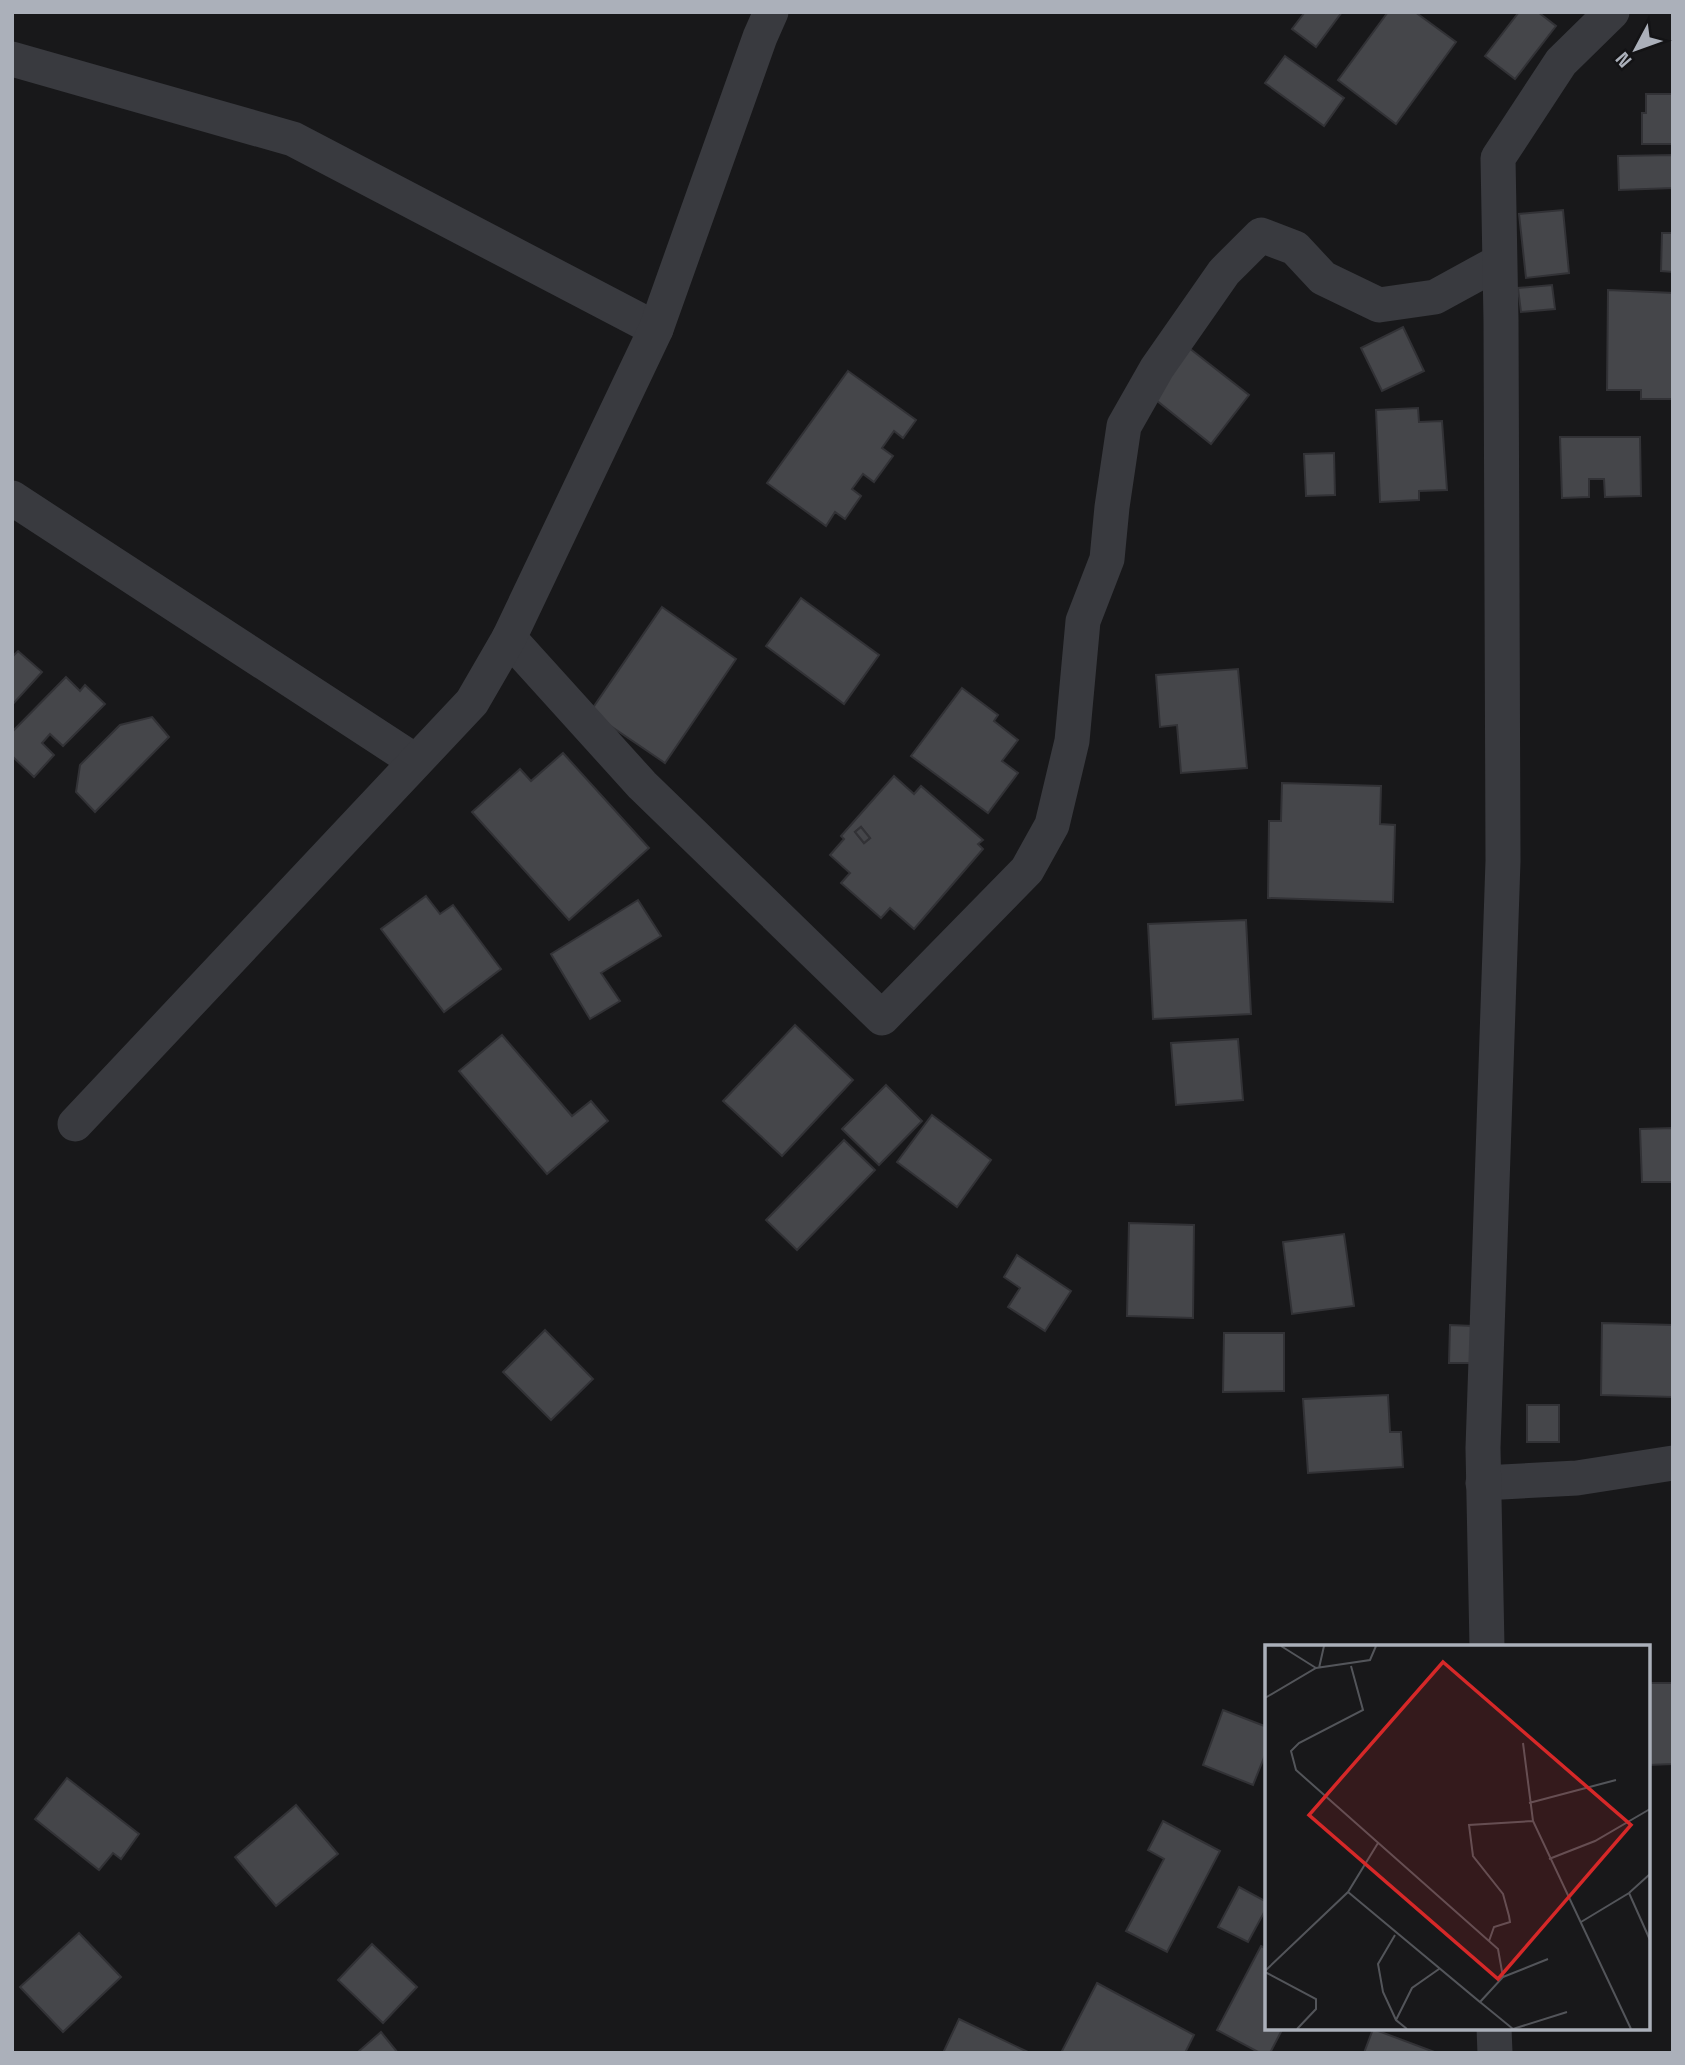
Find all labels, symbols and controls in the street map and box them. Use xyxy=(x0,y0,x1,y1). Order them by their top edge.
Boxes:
north arrow xyxy=(1601,14,1671,84)
text: N xyxy=(1610,47,1637,73)
inset map xyxy=(1265,1645,1650,2030)

